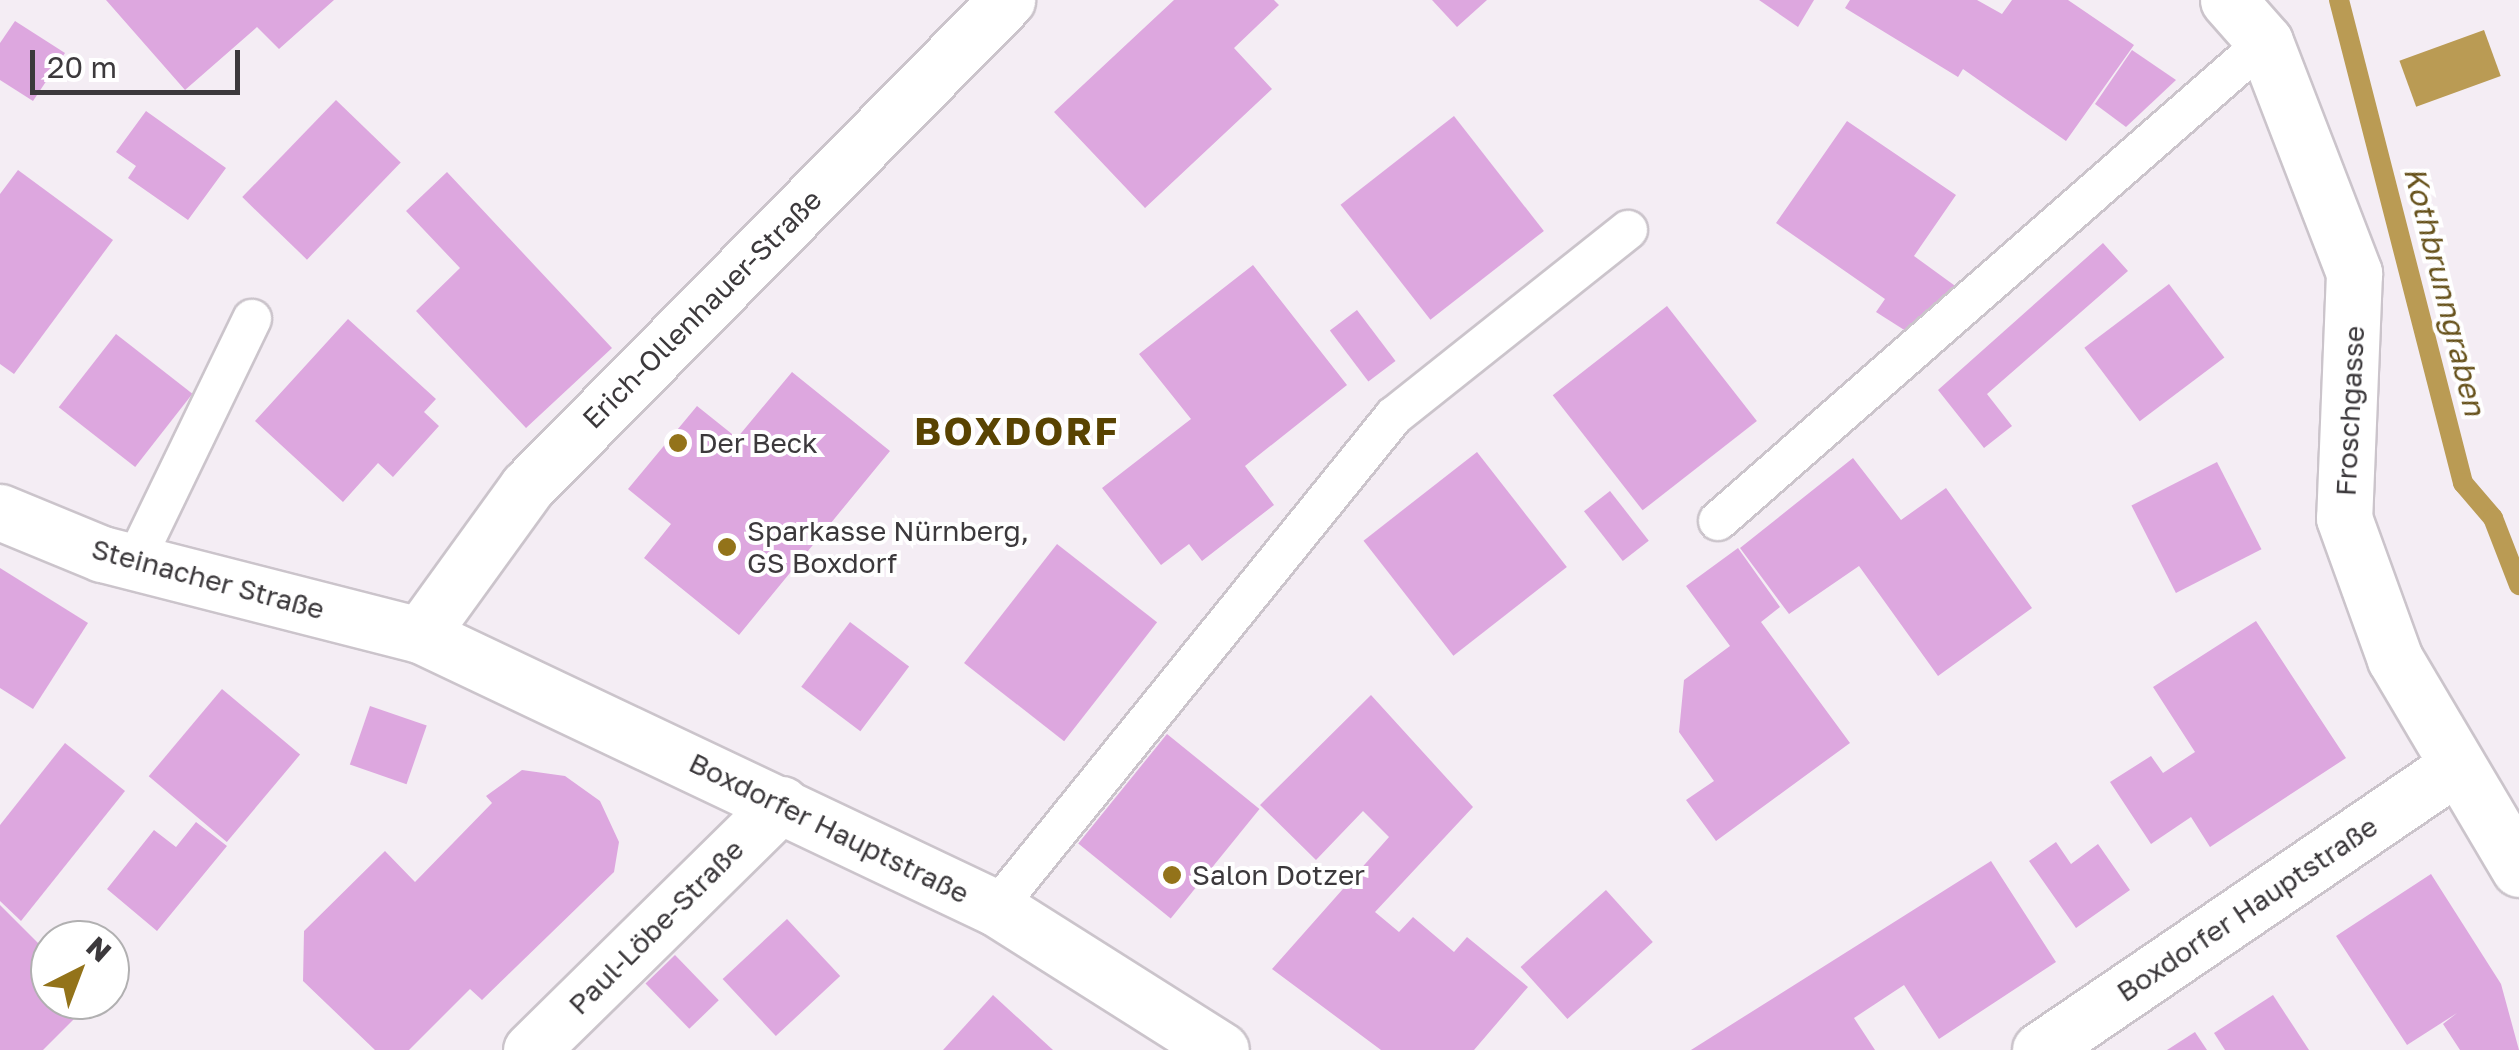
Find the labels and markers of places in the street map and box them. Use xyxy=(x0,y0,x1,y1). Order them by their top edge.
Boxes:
place label: Der Beck xyxy=(698,426,818,460)
marker: Der Beck xyxy=(667,432,689,454)
place label: Sparkasse Nürnberg, GS Boxdorf xyxy=(747,514,1029,580)
marker: Sparkasse Nürnberg, GS Boxdorf xyxy=(716,536,738,558)
place label: Salon Dotzer xyxy=(1192,858,1365,892)
marker: Salon Dotzer xyxy=(1161,864,1183,886)

